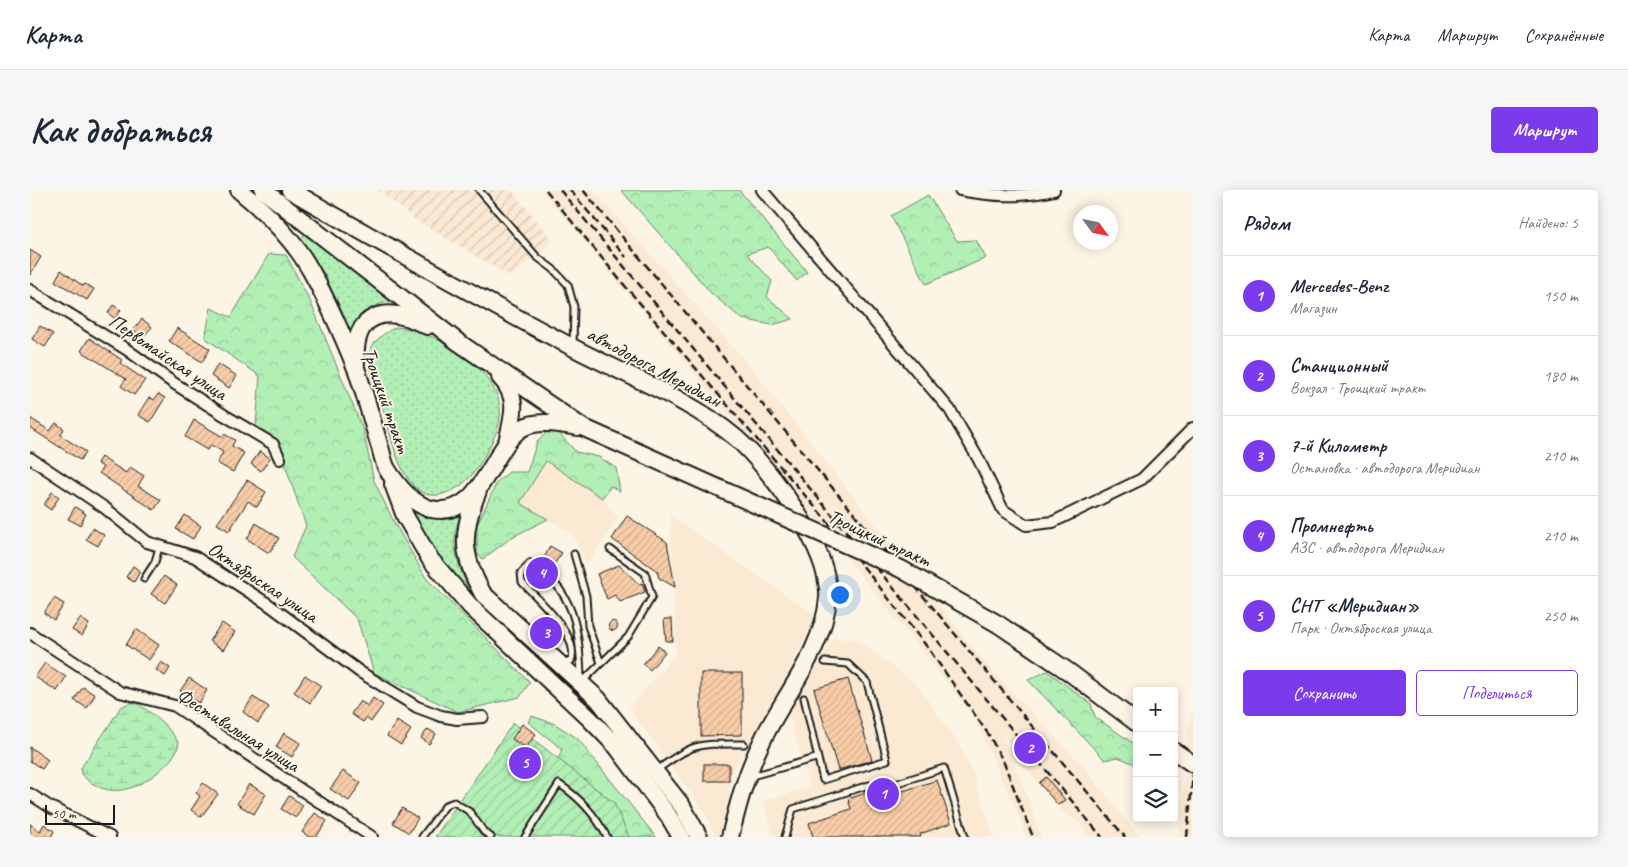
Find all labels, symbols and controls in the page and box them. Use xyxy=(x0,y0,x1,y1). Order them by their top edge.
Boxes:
text: Карта xyxy=(25,20,82,50)
text: Карта xyxy=(1368,24,1409,46)
text: Маршрут xyxy=(1437,24,1497,46)
text: Сохранённые xyxy=(1525,24,1603,46)
button: Маршрут xyxy=(1491,107,1598,153)
text: Как добраться xyxy=(30,108,211,153)
north arrow xyxy=(1073,205,1118,250)
text: Рядом xyxy=(1243,210,1290,236)
text: Найдено: 5 xyxy=(1518,213,1578,233)
text: Mercedes-Benz xyxy=(1290,274,1388,298)
text: 1 xyxy=(1255,286,1263,306)
text: 150 m xyxy=(1544,286,1578,306)
text: Магазин xyxy=(1290,298,1337,318)
street label: Первомайская улица xyxy=(104,308,233,407)
street label: автодорога Меридиан xyxy=(583,321,727,414)
street label: Троицкий тракт xyxy=(356,344,416,458)
text: Станционный xyxy=(1290,354,1388,378)
text: 2 xyxy=(1255,366,1263,386)
text: 180 m xyxy=(1544,366,1578,386)
text: Вокзал · Троицкий тракт xyxy=(1290,378,1425,398)
text: 7-й Километр xyxy=(1290,434,1386,458)
text: 3 xyxy=(1255,446,1263,466)
text: 210 m xyxy=(1544,446,1578,466)
text: Остановка · автодорога Меридиан xyxy=(1290,458,1480,478)
street label: Троицкий тракт xyxy=(824,503,936,573)
text: Промнефть xyxy=(1290,514,1373,538)
text: 4 xyxy=(1255,526,1263,546)
text: 210 m xyxy=(1544,526,1578,546)
street label: Октябрьская улица xyxy=(203,536,324,629)
text: АЗС · автодорога Меридиан xyxy=(1290,538,1444,558)
pin: 4 xyxy=(526,554,558,592)
your location xyxy=(827,582,853,608)
text: СНТ «Меридиан» xyxy=(1290,594,1419,618)
text: 5 xyxy=(1256,606,1262,626)
text: 250 m xyxy=(1544,606,1578,626)
pin: 3 xyxy=(530,614,562,652)
text: Парк · Октябрьская улица xyxy=(1290,618,1432,638)
button: Сохранить xyxy=(1243,670,1406,716)
button: Поделиться xyxy=(1416,670,1578,716)
street label: Фестивальная улица xyxy=(172,682,305,779)
map controls xyxy=(1133,687,1178,822)
button: + xyxy=(1133,687,1178,732)
pin: 2 xyxy=(1014,729,1046,767)
button: − xyxy=(1133,732,1178,777)
pin: 5 xyxy=(509,744,541,782)
pin: 1 xyxy=(867,775,899,813)
button: layers xyxy=(1133,777,1178,822)
scale bar xyxy=(45,802,115,825)
text: 50 m xyxy=(52,805,76,822)

